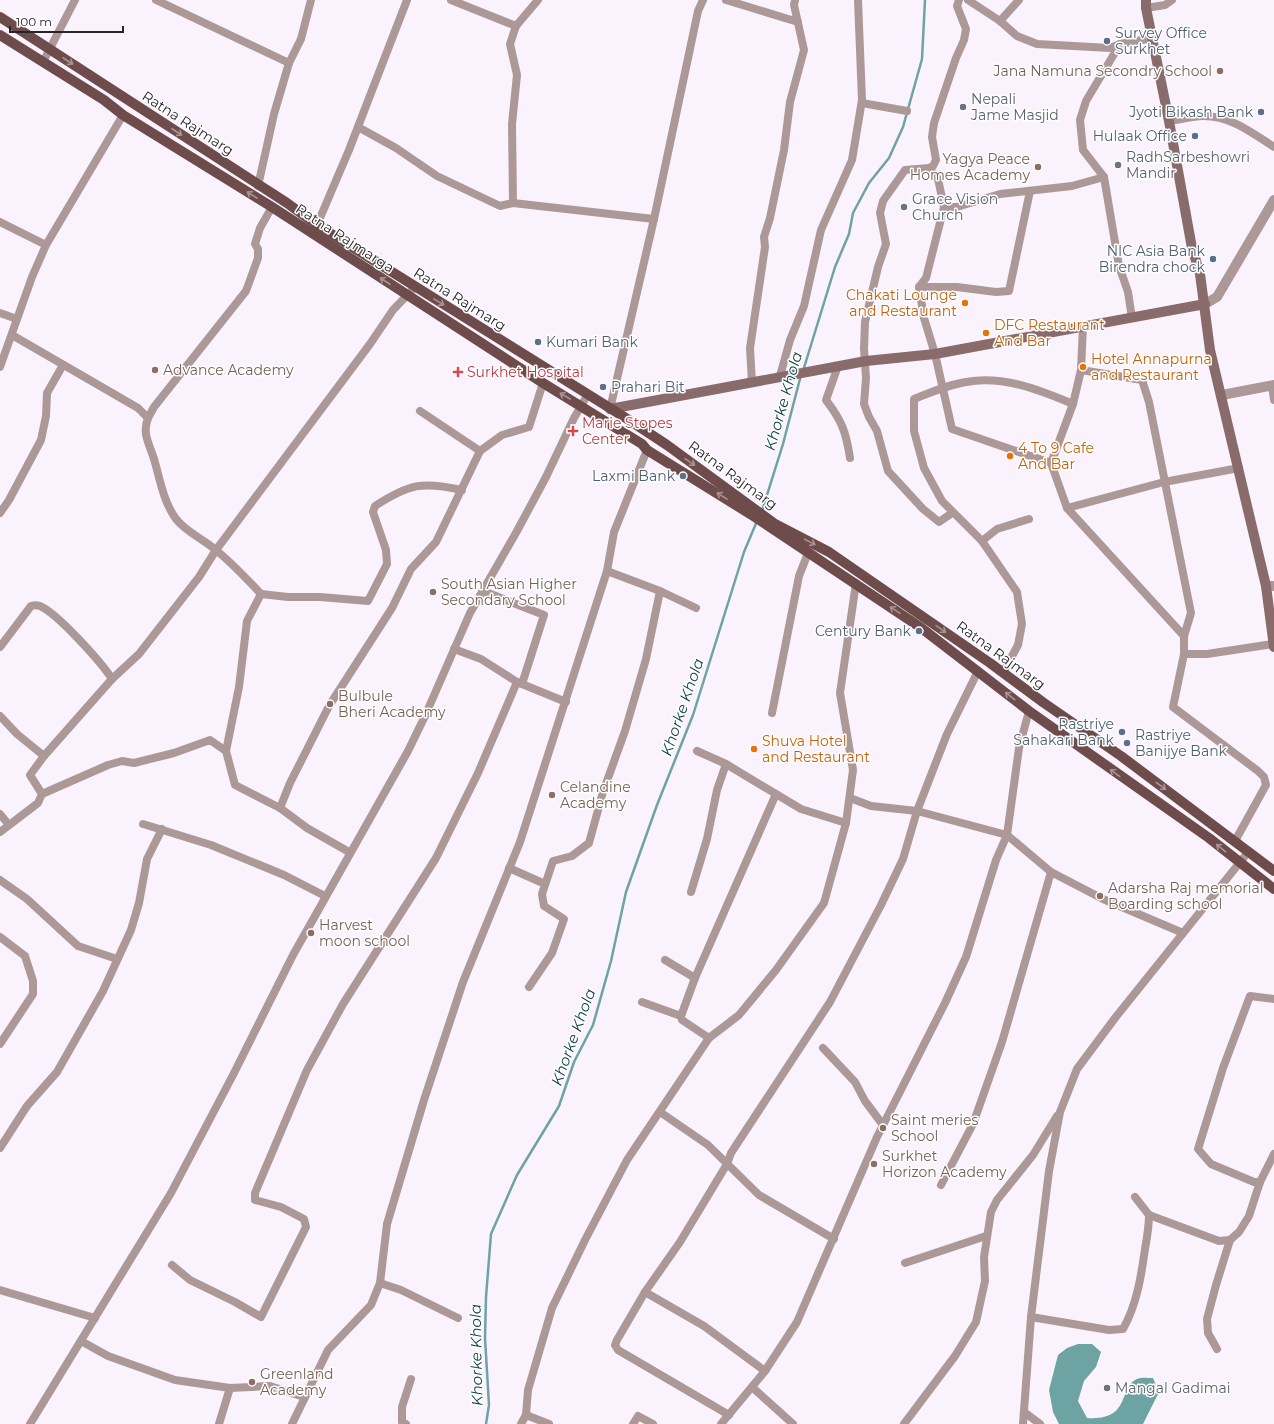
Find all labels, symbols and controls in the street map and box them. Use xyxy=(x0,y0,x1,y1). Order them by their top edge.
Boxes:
scale bar xyxy=(10,8,123,34)
text: 100 m xyxy=(16,14,52,29)
place label: Survey Office Surkhet xyxy=(1115,24,1207,58)
marker: Survey Office Surkhet xyxy=(1102,36,1112,46)
one-way arrow xyxy=(62,57,73,65)
place label: Jana Namuna Secondry School xyxy=(993,62,1212,80)
marker: Jana Namuna Secondry School xyxy=(1215,66,1225,76)
street label: Ratna Rajmarg xyxy=(139,87,237,159)
place label: Nepali Jame Masjid xyxy=(970,90,1059,124)
marker: Nepali Jame Masjid xyxy=(958,102,968,112)
place label: Jyoti Bikash Bank xyxy=(1128,103,1254,121)
marker: Jyoti Bikash Bank xyxy=(1256,107,1266,117)
place label: Hulaak Office xyxy=(1093,127,1187,145)
one-way arrow xyxy=(171,128,182,136)
marker: Hulaak Office xyxy=(1190,131,1200,141)
place label: RadhSarbeshowri Mandir xyxy=(1126,148,1250,182)
place label: Yagya Peace Homes Academy xyxy=(910,150,1030,184)
marker: RadhSarbeshowri Mandir xyxy=(1113,160,1123,170)
marker: Yagya Peace Homes Academy xyxy=(1033,162,1043,172)
place label: Grace Vision Church xyxy=(912,190,998,224)
one-way arrow xyxy=(247,191,258,199)
street label: Ratna Rajmarga xyxy=(292,199,398,277)
marker: Grace Vision Church xyxy=(899,202,909,212)
place label: NIC Asia Bank Birendra chock xyxy=(1099,242,1206,276)
marker: NIC Asia Bank Birendra chock xyxy=(1208,254,1218,264)
street label: Ratna Rajmarg xyxy=(410,263,510,335)
one-way arrow xyxy=(380,277,391,285)
place label: Chakati Lounge and Restaurant xyxy=(846,286,957,320)
one-way arrow xyxy=(433,298,445,306)
marker: Chakati Lounge and Restaurant xyxy=(960,298,970,308)
place label: DFC Restaurant And Bar xyxy=(994,316,1105,350)
marker: DFC Restaurant And Bar xyxy=(981,328,991,338)
place label: Kumari Bank xyxy=(546,333,638,351)
marker: Kumari Bank xyxy=(533,337,543,347)
water label: Khorke Khola xyxy=(760,349,806,453)
place label: Hotel Annapurna and Restaurant xyxy=(1091,350,1212,384)
place label: Advance Academy xyxy=(163,361,294,379)
marker: Hotel Annapurna and Restaurant xyxy=(1078,362,1088,372)
place label: Surkhet Hospital xyxy=(467,363,584,381)
marker: Advance Academy xyxy=(150,365,160,375)
marker: Surkhet Hospital xyxy=(452,366,464,378)
place label: Prahari Bit xyxy=(611,378,685,396)
marker: Prahari Bit xyxy=(598,382,608,392)
one-way arrow xyxy=(560,392,571,400)
place label: Marie Stopes Center xyxy=(582,414,673,448)
marker: Marie Stopes Center xyxy=(567,425,579,437)
street label: Ratna Rajmarg xyxy=(685,437,781,513)
place label: 4 To 9 Cafe And Bar xyxy=(1018,439,1094,473)
marker: 4 To 9 Cafe And Bar xyxy=(1005,451,1015,461)
one-way arrow xyxy=(684,458,695,466)
place label: Laxmi Bank xyxy=(592,467,676,485)
marker: Laxmi Bank xyxy=(678,471,688,481)
one-way arrow xyxy=(717,492,728,500)
one-way arrow xyxy=(803,539,815,546)
place label: South Asian Higher Secondary School xyxy=(441,575,577,609)
marker: South Asian Higher Secondary School xyxy=(428,587,438,597)
one-way arrow xyxy=(889,606,900,614)
street label: Ratna Rajmarg xyxy=(953,617,1049,693)
place label: Century Bank xyxy=(815,622,912,640)
one-way arrow xyxy=(935,625,946,633)
marker: Century Bank xyxy=(914,626,924,636)
water label: Khorke Khola xyxy=(656,656,708,758)
place label: Bulbule Bheri Academy xyxy=(338,687,446,721)
one-way arrow xyxy=(1005,692,1016,700)
marker: Bulbule Bheri Academy xyxy=(325,699,335,709)
place label: Rastriye Sahakari Bank xyxy=(1013,715,1115,749)
place label: Rastriye Banijye Bank xyxy=(1135,726,1228,760)
marker: Rastriye Sahakari Bank xyxy=(1117,727,1127,737)
place label: Shuva Hotel and Restaurant xyxy=(762,732,870,766)
marker: Rastriye Banijye Bank xyxy=(1122,738,1132,748)
marker: Shuva Hotel and Restaurant xyxy=(749,744,759,754)
one-way arrow xyxy=(1110,769,1121,777)
place label: Celandine Academy xyxy=(560,778,631,812)
one-way arrow xyxy=(1155,782,1166,790)
marker: Celandine Academy xyxy=(547,790,557,800)
one-way arrow xyxy=(1216,843,1227,852)
place label: Adarsha Raj memorial Boarding school xyxy=(1108,879,1264,913)
marker: Adarsha Raj memorial Boarding school xyxy=(1095,891,1105,901)
place label: Harvest moon school xyxy=(319,916,410,950)
marker: Harvest moon school xyxy=(306,928,316,938)
water label: Khorke Khola xyxy=(547,986,599,1088)
place label: Saint meries School xyxy=(891,1111,978,1145)
marker: Saint meries School xyxy=(878,1123,888,1133)
place label: Surkhet Horizon Academy xyxy=(882,1147,1007,1181)
marker: Surkhet Horizon Academy xyxy=(869,1159,879,1169)
water label: Khorke Khola xyxy=(466,1304,486,1406)
place label: Greenland Academy xyxy=(260,1365,334,1399)
marker: Greenland Academy xyxy=(247,1377,257,1387)
place label: Mangal Gadimai xyxy=(1115,1379,1231,1397)
marker: Mangal Gadimai xyxy=(1102,1383,1112,1393)

